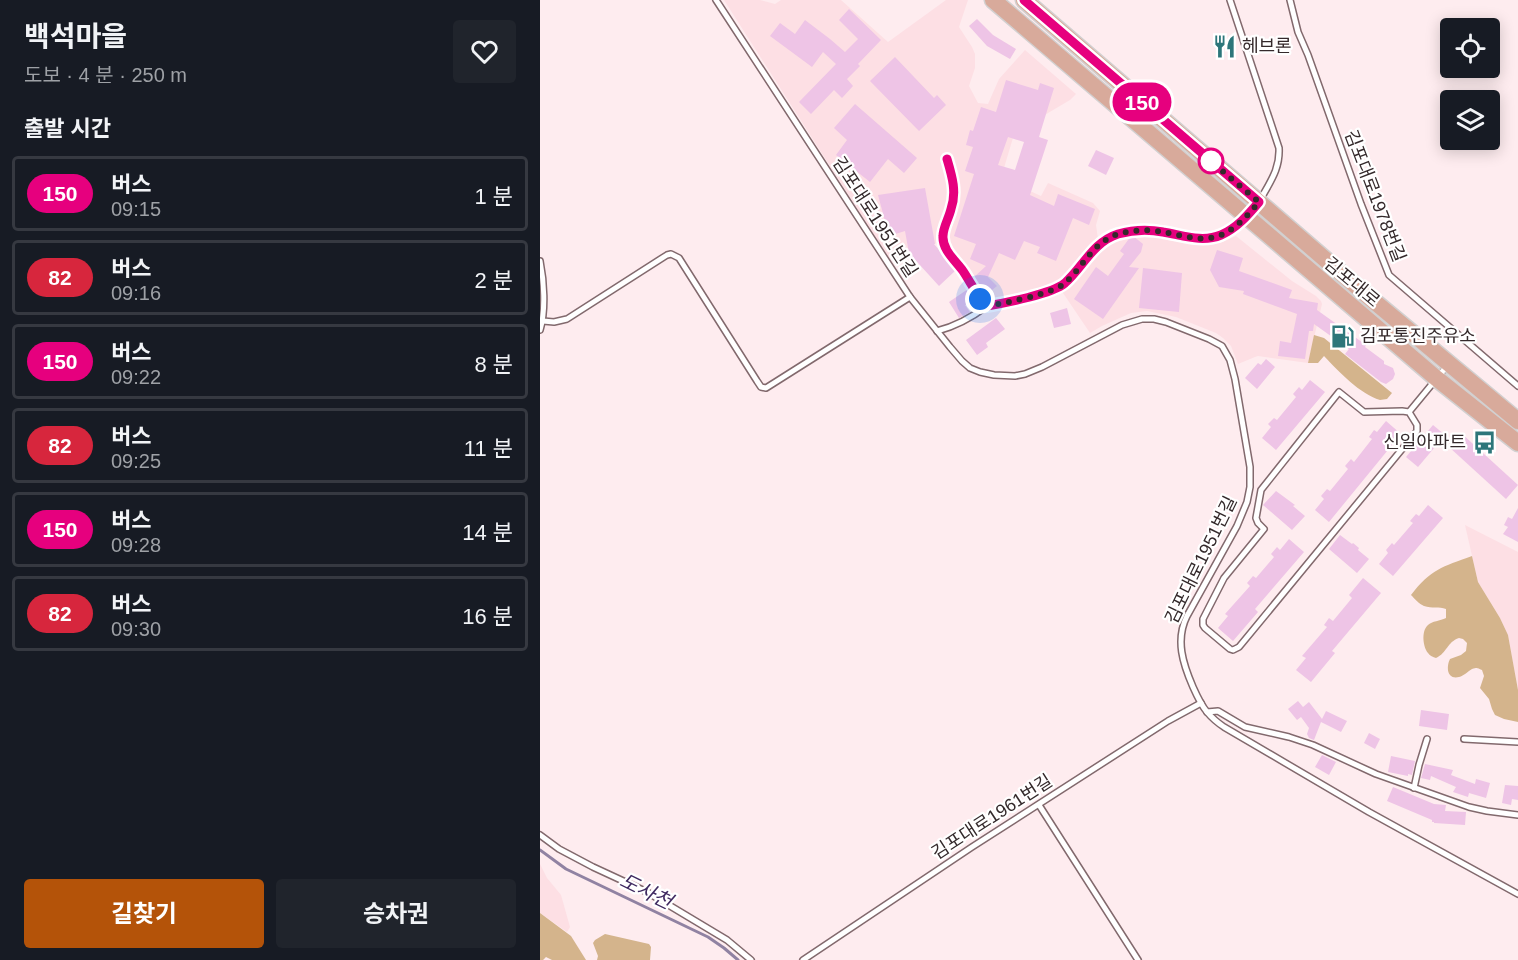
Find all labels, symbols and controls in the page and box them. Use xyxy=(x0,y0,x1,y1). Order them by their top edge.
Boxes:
map controls xyxy=(1440,18,1500,150)
button: locate xyxy=(1440,18,1500,78)
button: heart xyxy=(453,20,516,83)
text: 백석마을 xyxy=(24,21,127,52)
restaurant icon: 헤브론 xyxy=(1211,33,1237,59)
place label: 헤브론 xyxy=(1242,36,1292,56)
text: 도보 · 4 분 · 250 m xyxy=(24,64,187,86)
line badge: 150 xyxy=(1108,82,1176,122)
button: layers xyxy=(1440,90,1500,150)
text: 150 xyxy=(1124,91,1160,114)
text: 출발 시간 xyxy=(24,116,111,141)
street label: 김포대로1978번길 xyxy=(1341,127,1409,265)
unlabelled marker xyxy=(1198,148,1224,174)
street label: 김포대로1951번길 xyxy=(829,153,921,281)
text: 버스 xyxy=(111,172,151,197)
text: 150 xyxy=(42,182,78,205)
text: 1 분 xyxy=(474,184,513,209)
text: 09:15 xyxy=(111,198,161,220)
street label: 김포대로 xyxy=(1320,253,1384,311)
text: 버스 xyxy=(111,256,151,281)
text: 82 xyxy=(48,266,72,289)
text: 2 분 xyxy=(474,268,513,293)
text: 09:16 xyxy=(111,282,161,304)
your location xyxy=(965,284,995,314)
fuel station icon: 김포통진주유소 xyxy=(1329,323,1355,349)
place label: 김포통진주유소 xyxy=(1360,326,1476,346)
text: 버스 xyxy=(111,340,151,365)
text: 150 xyxy=(42,350,78,373)
text: 8 분 xyxy=(474,352,513,377)
text: 09:22 xyxy=(111,366,161,388)
text: 버스 xyxy=(111,424,151,449)
bus stop icon: 신일아파트 xyxy=(1471,429,1497,455)
place label: 신일아파트 xyxy=(1383,432,1466,452)
text: 82 xyxy=(48,434,72,457)
text: 11 분 xyxy=(464,436,513,461)
text: 09:25 xyxy=(111,450,161,472)
street label: 김포대로1951번길 xyxy=(1161,493,1241,627)
text: 버스 xyxy=(111,508,151,533)
text: 150 xyxy=(42,518,78,541)
text: 14 분 xyxy=(462,520,513,545)
text: 09:28 xyxy=(111,534,161,556)
text: 버스 xyxy=(111,592,151,617)
text: 82 xyxy=(48,602,72,625)
text: 16 분 xyxy=(462,604,513,629)
text: 09:30 xyxy=(111,618,161,640)
street label: 김포대로1961번길 xyxy=(928,771,1056,863)
water label: 도사천 xyxy=(616,869,678,914)
button: 길찾기 xyxy=(24,879,264,948)
button: 승차권 xyxy=(276,879,516,948)

